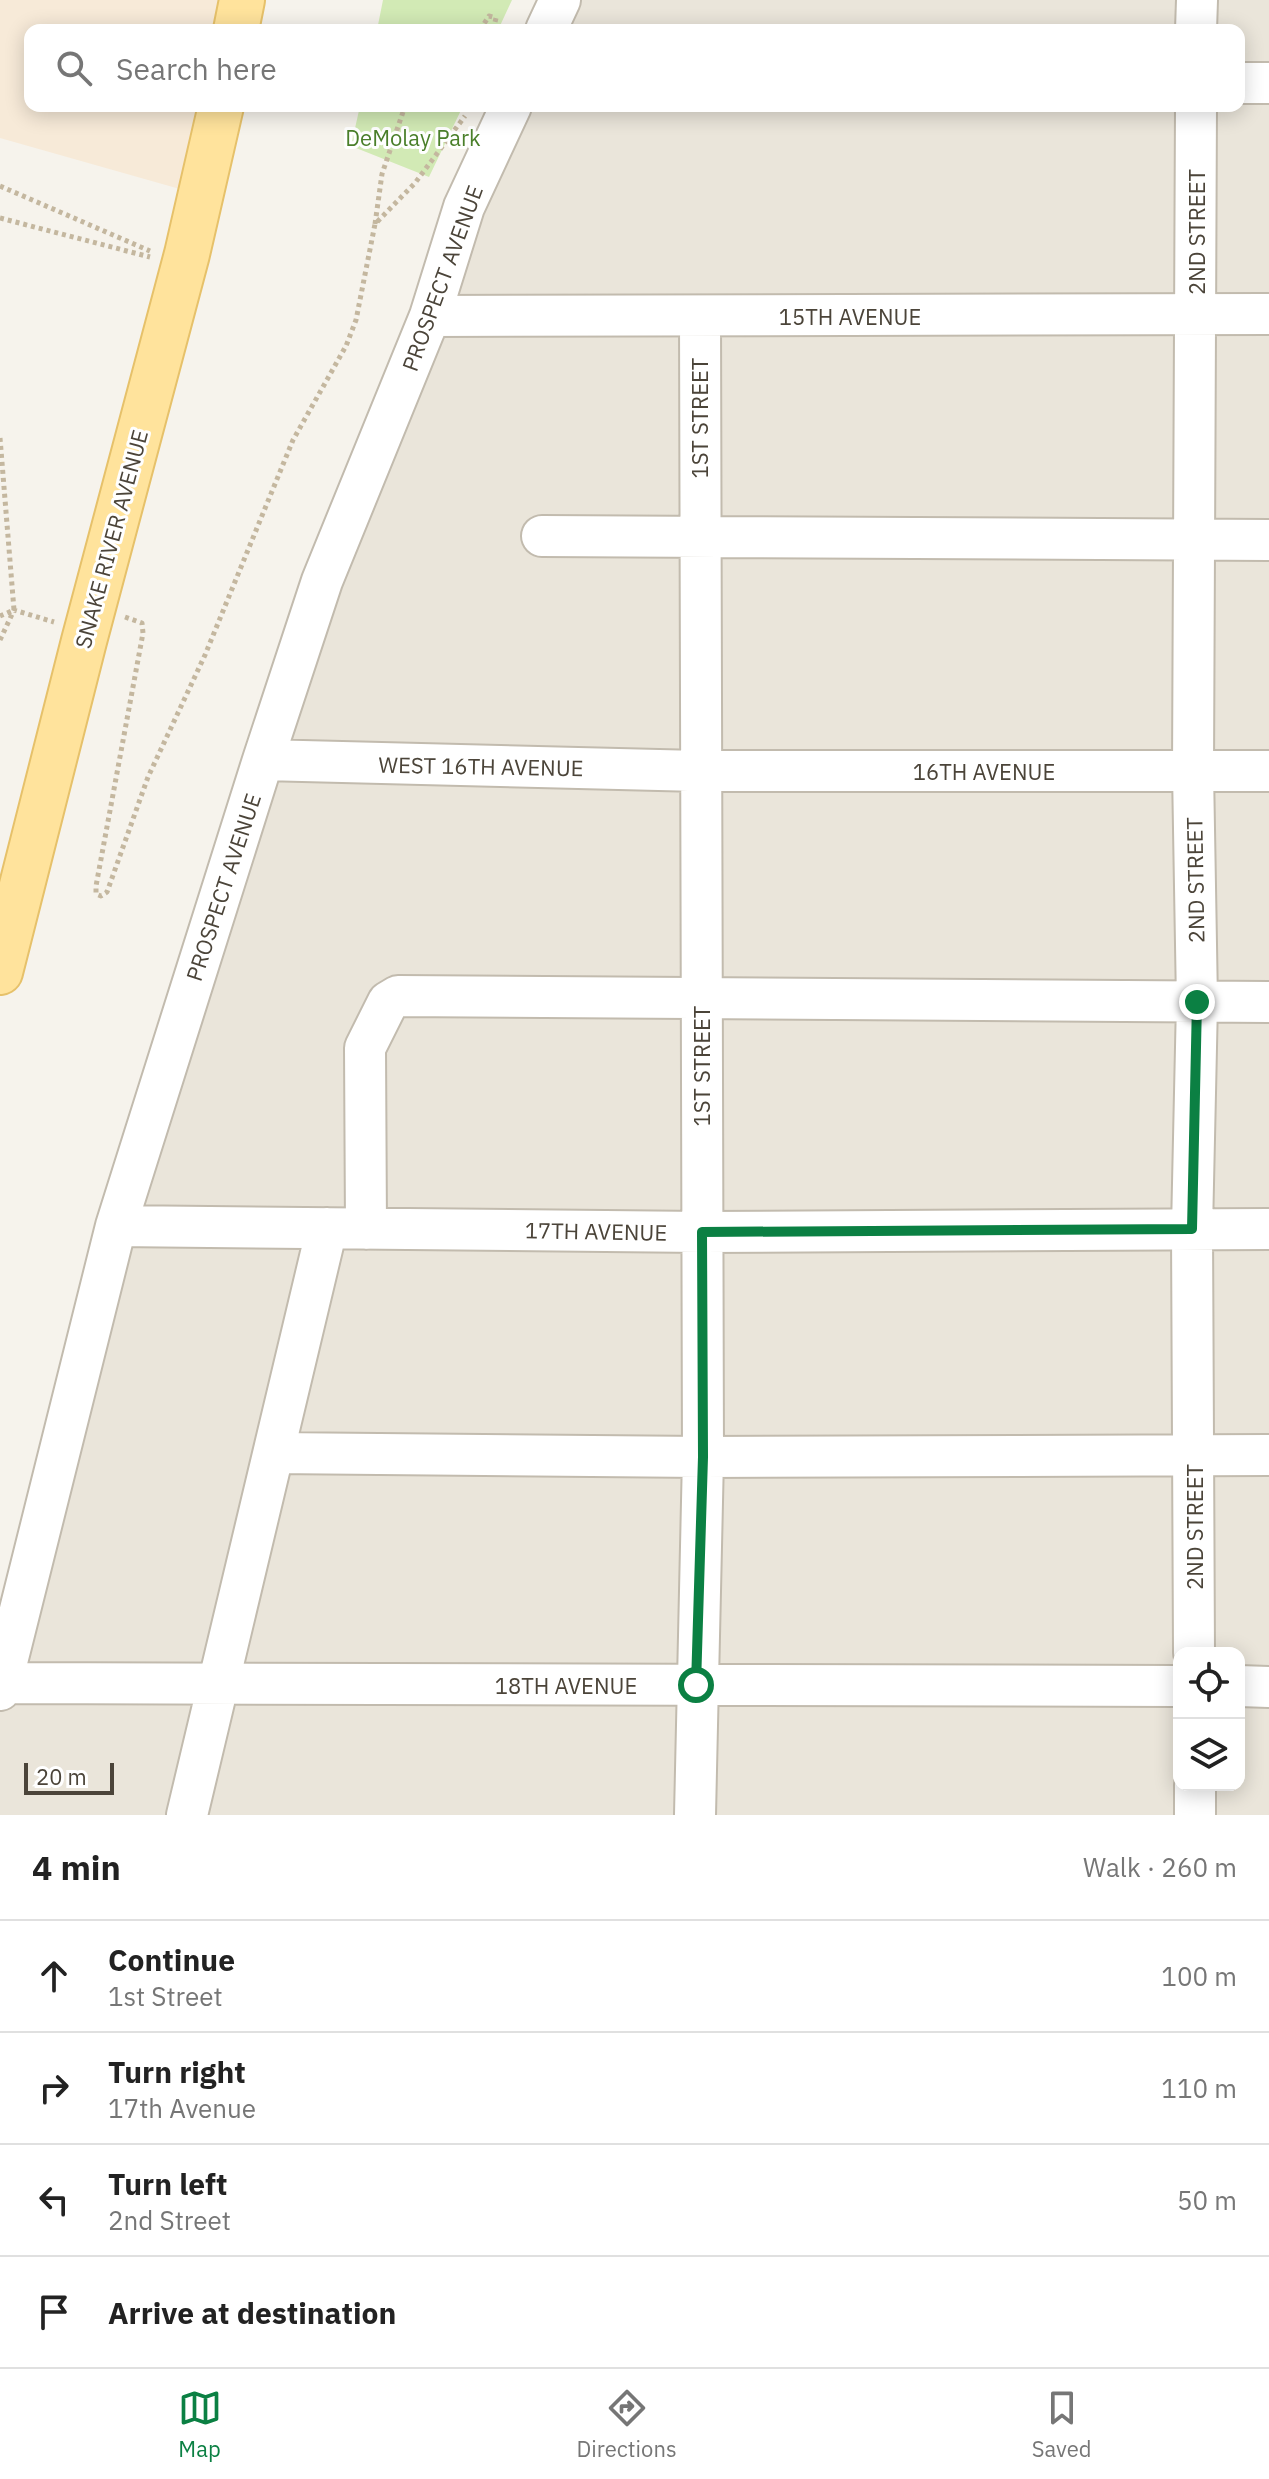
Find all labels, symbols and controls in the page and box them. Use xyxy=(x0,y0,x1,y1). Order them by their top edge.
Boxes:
search box xyxy=(24,24,1245,112)
icon: search xyxy=(52,46,96,90)
text: Search here xyxy=(116,49,277,88)
park label: DeMolay Park xyxy=(345,123,481,152)
street label: 2ND STREET xyxy=(1182,169,1211,295)
street label: PROSPECT AVENUE xyxy=(395,181,489,375)
street label: 15TH AVENUE xyxy=(779,302,921,331)
street label: 1ST STREET xyxy=(685,357,714,478)
street label: SNAKE RIVER AVENUE xyxy=(68,426,154,652)
street label: WEST 16TH AVENUE xyxy=(378,750,584,782)
street label: 16TH AVENUE xyxy=(913,757,1055,786)
street label: PROSPECT AVENUE xyxy=(179,789,267,985)
street label: 2ND STREET xyxy=(1179,816,1211,943)
route end xyxy=(1179,984,1215,1020)
street label: 1ST STREET xyxy=(687,1005,716,1126)
street label: 17TH AVENUE xyxy=(525,1215,667,1247)
street label: 2ND STREET xyxy=(1180,1464,1209,1590)
map controls xyxy=(1173,1647,1245,1791)
button: locate xyxy=(1173,1647,1245,1719)
route start xyxy=(678,1667,714,1703)
street label: 18TH AVENUE xyxy=(495,1671,637,1700)
button: layers xyxy=(1173,1719,1245,1791)
scale bar xyxy=(24,1759,114,1795)
text: 20 m xyxy=(36,1762,87,1791)
text: 4 min xyxy=(32,1845,121,1889)
text: Walk · 260 m xyxy=(1083,1850,1237,1884)
text: Continue xyxy=(108,1940,235,1979)
icon: ahead xyxy=(32,1954,76,1998)
text: 100 m xyxy=(1161,1959,1237,1993)
text: 1st Street xyxy=(108,1979,223,2013)
text: Turn right xyxy=(108,2052,246,2091)
icon: right xyxy=(32,2066,76,2110)
text: 110 m xyxy=(1161,2071,1237,2105)
text: 17th Avenue xyxy=(108,2091,256,2125)
text: Turn left xyxy=(108,2164,227,2203)
icon: left xyxy=(32,2178,76,2222)
text: 50 m xyxy=(1177,2183,1237,2217)
text: 2nd Street xyxy=(108,2203,231,2237)
icon: arrive xyxy=(32,2290,76,2334)
text: Arrive at destination xyxy=(108,2293,396,2332)
tab: Map xyxy=(178,2386,222,2463)
tab: Directions xyxy=(577,2386,677,2463)
tab: Saved xyxy=(1032,2386,1091,2463)

